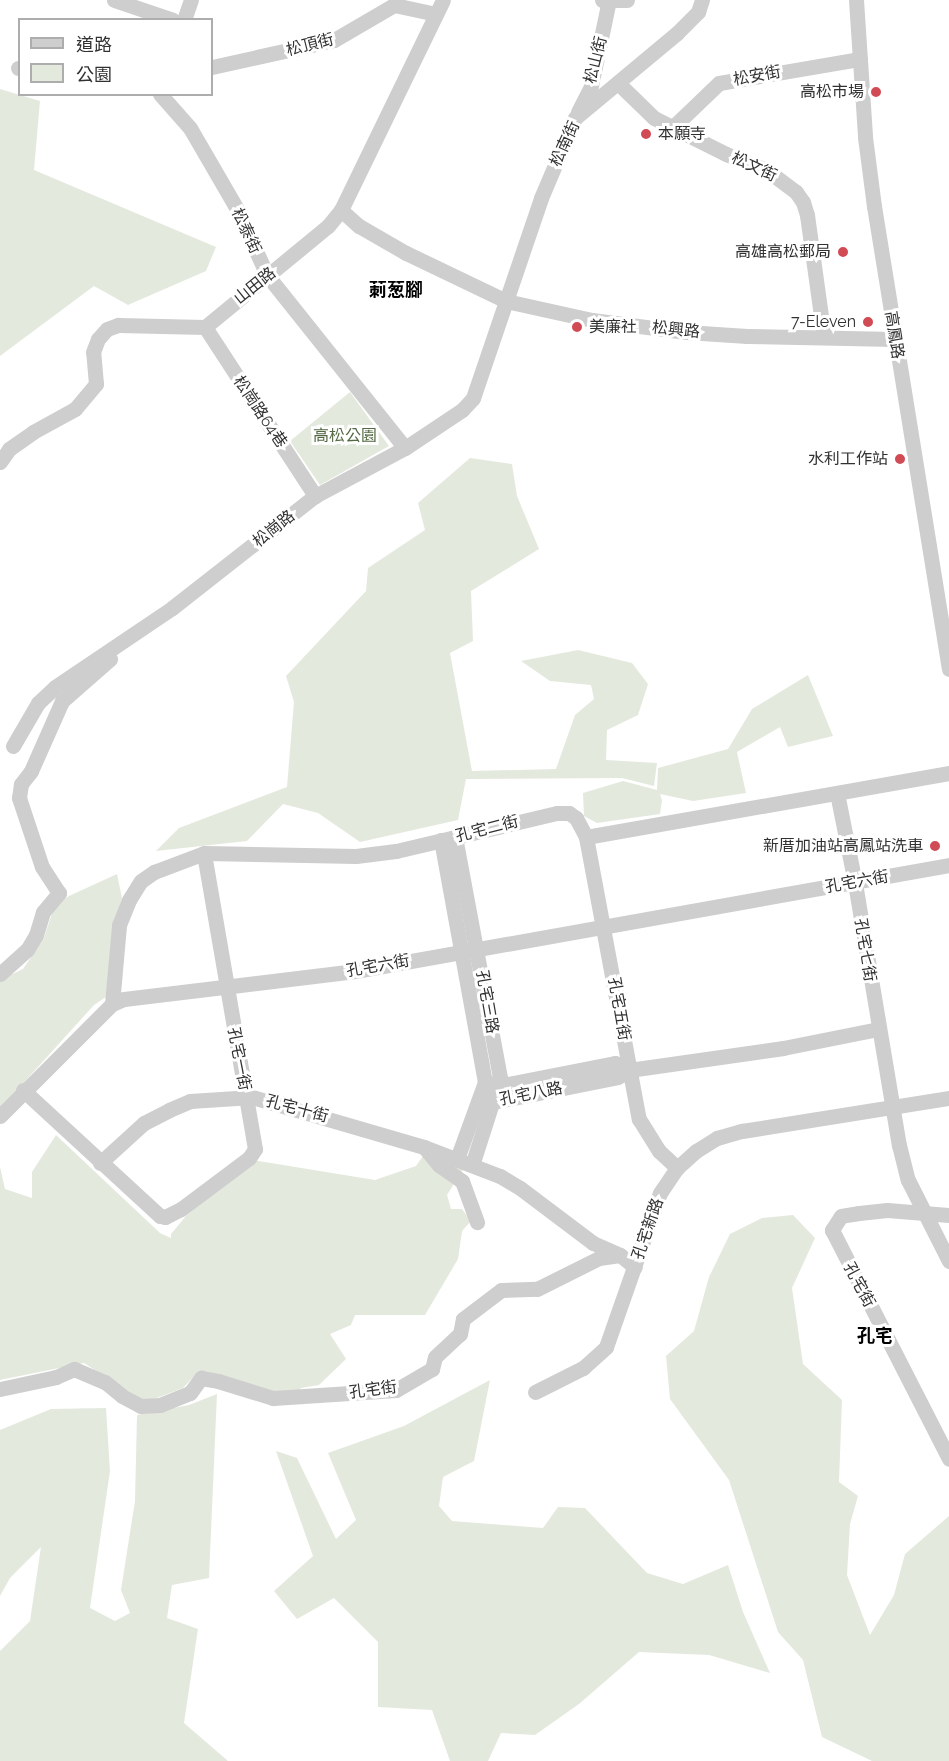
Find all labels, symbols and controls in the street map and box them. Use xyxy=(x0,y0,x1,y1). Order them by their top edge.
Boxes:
legend xyxy=(18,18,213,96)
street label: 松頂街 xyxy=(284,30,336,60)
text: 道路 xyxy=(76,34,112,55)
street label: 松山街 xyxy=(581,34,611,86)
street label: 松安街 xyxy=(732,62,782,90)
text: 公園 xyxy=(76,64,112,85)
place label: 高松市場 xyxy=(800,82,864,102)
marker: 高松市場 xyxy=(869,85,883,99)
street label: 松南街 xyxy=(546,118,584,170)
place label: 本願寺 xyxy=(658,124,706,144)
marker: 本願寺 xyxy=(639,127,653,141)
street label: 松文街 xyxy=(728,148,780,186)
street label: 松泰街 xyxy=(227,205,265,257)
place label: 高雄高松郵局 xyxy=(735,242,831,262)
marker: 高雄高松郵局 xyxy=(836,245,850,259)
street label: 山田路 xyxy=(230,263,280,309)
district label: 莿葱腳 xyxy=(369,279,423,301)
street label: 高鳳路 xyxy=(881,310,907,360)
place label: 7-Eleven xyxy=(791,312,856,332)
marker: 7-Eleven xyxy=(861,315,875,329)
place label: 美廉社 xyxy=(589,317,637,337)
street label: 松興路 xyxy=(651,318,701,342)
marker: 美廉社 xyxy=(570,320,584,334)
street label: 松崗路64巷 xyxy=(229,372,291,452)
park label: 高松公園 xyxy=(313,426,377,446)
place label: 水利工作站 xyxy=(808,449,888,469)
marker: 水利工作站 xyxy=(893,452,907,466)
street label: 松崗路 xyxy=(249,506,299,552)
street label: 孔宅二街 xyxy=(454,812,520,846)
place label: 新厝加油站高鳳站洗車 xyxy=(763,836,923,856)
marker: 新厝加油站高鳳站洗車 xyxy=(928,839,942,853)
street label: 孔宅六街 xyxy=(824,867,890,897)
street label: 孔宅七街 xyxy=(851,917,879,983)
street label: 孔宅六街 xyxy=(345,951,411,981)
street label: 孔宅三路 xyxy=(472,969,502,1035)
street label: 孔宅五街 xyxy=(604,976,634,1042)
street label: 孔宅一街 xyxy=(223,1026,255,1092)
street label: 孔宅八路 xyxy=(498,1078,564,1110)
street label: 孔宅十街 xyxy=(264,1091,330,1127)
street label: 孔宅新路 xyxy=(629,1196,667,1262)
street label: 孔宅街 xyxy=(839,1259,879,1311)
district label: 孔宅 xyxy=(857,1325,893,1347)
street label: 孔宅街 xyxy=(348,1378,398,1402)

